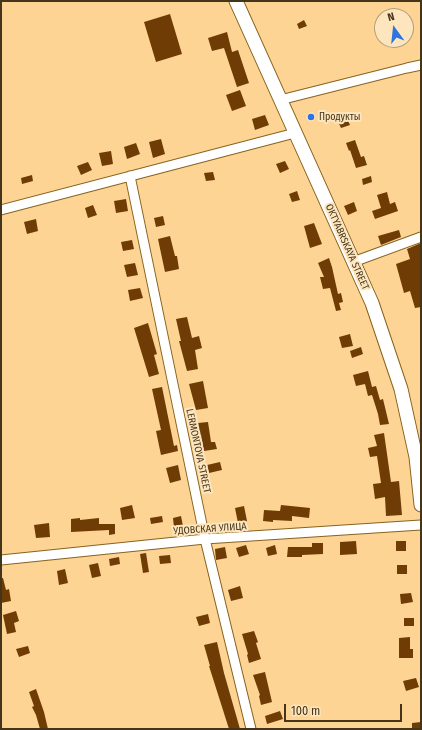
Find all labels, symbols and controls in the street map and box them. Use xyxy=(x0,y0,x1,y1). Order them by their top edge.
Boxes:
north arrow xyxy=(374,8,414,48)
text: N xyxy=(386,10,396,24)
place label: Продукты xyxy=(319,111,360,123)
marker: Продукты xyxy=(306,112,316,122)
street label: OKTYABRSKAYA STREET xyxy=(323,202,371,292)
street label: LERMONTOVA STREET xyxy=(183,408,213,494)
street label: УДОВСКАЯ УЛИЦА xyxy=(173,520,247,538)
scale bar xyxy=(286,696,404,722)
text: 100 m xyxy=(291,704,320,718)

